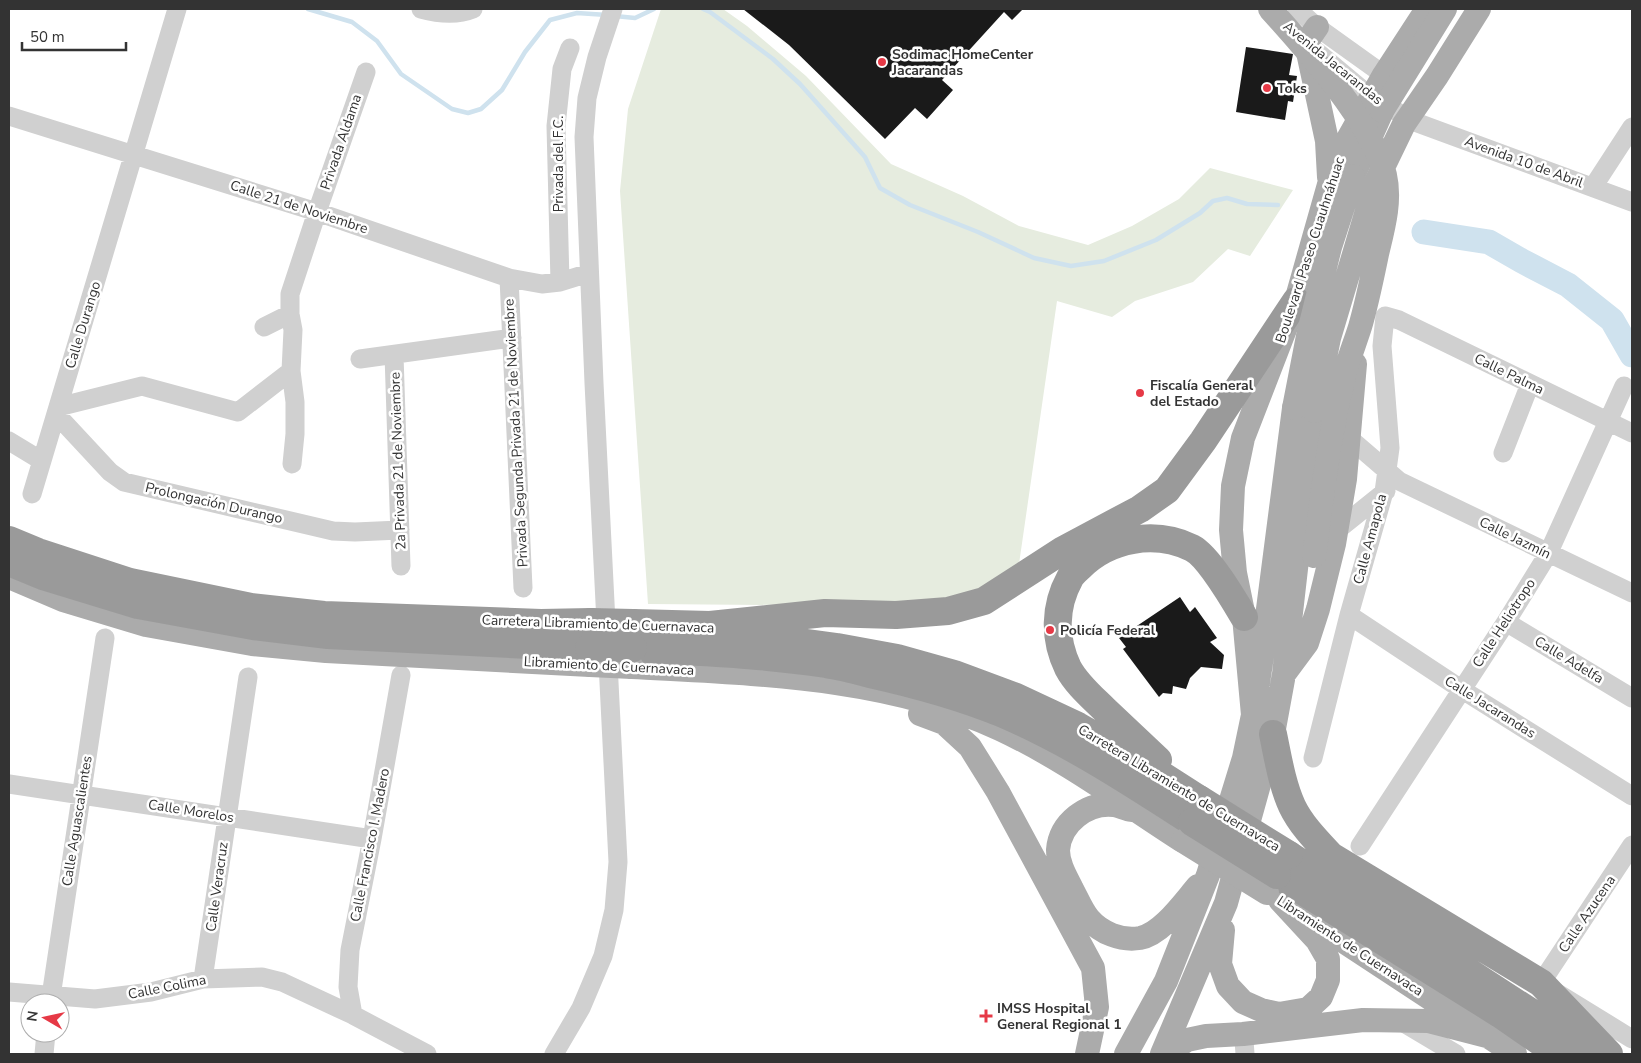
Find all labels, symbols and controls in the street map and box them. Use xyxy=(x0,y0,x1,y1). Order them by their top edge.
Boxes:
street label: Avenida Jacarandas xyxy=(1279,17,1387,109)
scale bar xyxy=(22,20,126,52)
text: 50 m xyxy=(30,27,65,47)
place label: Sodimac HomeCenter Jacarandas xyxy=(891,45,1034,80)
marker: Sodimac HomeCenter Jacarandas xyxy=(876,56,888,68)
place label: Toks xyxy=(1277,79,1307,98)
marker: Toks xyxy=(1261,82,1273,94)
street label: Privada Aldama xyxy=(316,92,366,192)
street label: Privada del F.C. xyxy=(549,116,568,212)
street label: Avenida 10 de Abril xyxy=(1462,132,1587,193)
street label: Boulevard Paseo Cuauhnáhuac xyxy=(1271,154,1349,345)
street label: Calle 21 de Noviembre xyxy=(228,176,370,238)
street label: Calle Durango xyxy=(61,279,105,371)
street label: Privada Segunda Privada 21 de Noviembre xyxy=(499,298,533,568)
street label: Calle Palma xyxy=(1471,349,1547,399)
street label: 2a Privada 21 de Noviembre xyxy=(385,372,411,550)
place label: Fiscalía General del Estado xyxy=(1150,376,1254,411)
marker: Fiscalía General del Estado xyxy=(1134,387,1146,399)
street label: Prolongación Durango xyxy=(143,478,285,528)
street label: Calle Amapola xyxy=(1349,492,1391,586)
street label: Calle Jazmín xyxy=(1476,512,1554,564)
street label: Calle Heliotropo xyxy=(1468,575,1540,671)
street label: Carretera Libramiento de Cuernavaca xyxy=(481,610,715,638)
place label: Policía Federal xyxy=(1060,621,1156,640)
marker: Policía Federal xyxy=(1044,624,1056,636)
street label: Calle Adelfa xyxy=(1531,632,1607,688)
street label: Libramiento de Cuernavaca xyxy=(523,652,695,680)
street label: Calle Jacarandas xyxy=(1441,671,1539,743)
street label: Carretera Libramiento de Cuernavaca xyxy=(1074,720,1284,856)
street label: Calle Aguascalientes xyxy=(57,754,97,888)
street label: Calle Francisco I. Madero xyxy=(346,766,394,923)
street label: Calle Morelos xyxy=(147,795,236,827)
street label: Calle Veracruz xyxy=(201,840,233,933)
street label: Calle Azucena xyxy=(1554,872,1620,956)
street label: Libramiento de Cuernavaca xyxy=(1273,892,1427,1000)
street label: Calle Colima xyxy=(126,970,208,1004)
north arrow xyxy=(20,993,70,1043)
place label: IMSS Hospital General Regional 1 xyxy=(997,999,1122,1034)
text: N xyxy=(22,1009,43,1023)
marker: IMSS Hospital General Regional 1 xyxy=(979,1009,993,1023)

